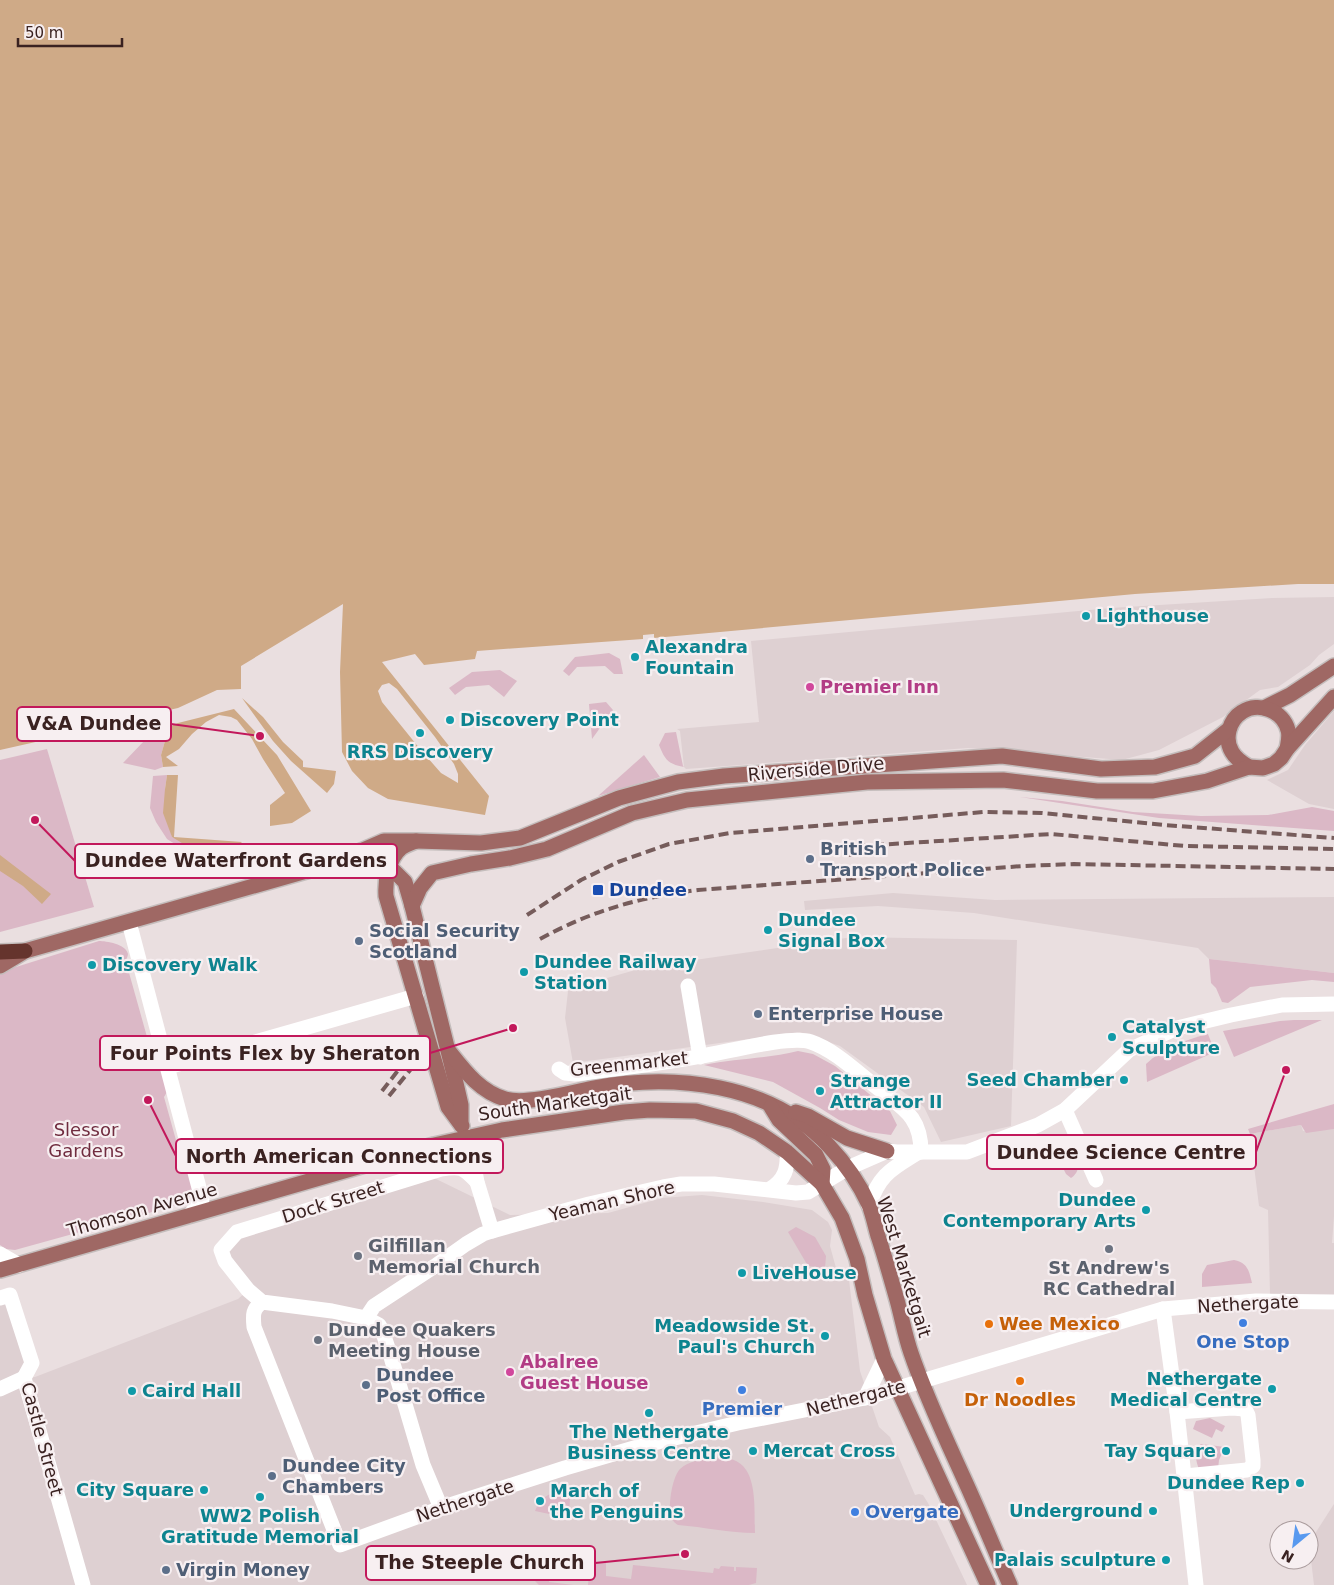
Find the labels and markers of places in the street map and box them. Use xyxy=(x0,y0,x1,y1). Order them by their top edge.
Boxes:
place label: Lighthouse xyxy=(1096,605,1209,626)
marker: Lighthouse xyxy=(1080,610,1092,622)
place label: Alexandra Fountain xyxy=(645,636,748,678)
marker: Alexandra Fountain xyxy=(629,651,641,663)
place label: Premier Inn xyxy=(820,676,939,697)
marker: Premier Inn xyxy=(804,681,816,693)
callout: V&A Dundee xyxy=(17,707,171,741)
place label: Discovery Point xyxy=(460,709,619,730)
marker: Discovery Point xyxy=(444,714,456,726)
marker: RRS Discovery xyxy=(414,727,426,739)
place label: RRS Discovery xyxy=(347,741,493,762)
place label: British Transport Police xyxy=(820,838,985,880)
callout: Dundee Waterfront Gardens xyxy=(75,844,397,878)
marker: British Transport Police xyxy=(804,853,816,865)
place label: Dundee xyxy=(609,879,687,900)
marker: Dundee xyxy=(591,883,605,897)
place label: Dundee Signal Box xyxy=(778,909,886,951)
place label: Social Security Scotland xyxy=(369,920,520,962)
marker: Dundee Signal Box xyxy=(762,924,774,936)
marker: Social Security Scotland xyxy=(353,935,365,947)
place label: Dundee Railway Station xyxy=(534,951,697,993)
place label: Discovery Walk xyxy=(102,954,258,975)
marker: Discovery Walk xyxy=(86,959,98,971)
marker: Dundee Railway Station xyxy=(518,966,530,978)
place label: Enterprise House xyxy=(768,1003,943,1024)
marker: Enterprise House xyxy=(752,1008,764,1020)
place label: Catalyst Sculpture xyxy=(1122,1016,1220,1058)
marker: Catalyst Sculpture xyxy=(1106,1031,1118,1043)
callout: Four Points Flex by Sheraton xyxy=(100,1036,430,1070)
place label: Seed Chamber xyxy=(967,1069,1114,1090)
place label: Strange Attractor II xyxy=(830,1070,942,1112)
marker: Seed Chamber xyxy=(1118,1074,1130,1086)
marker: Strange Attractor II xyxy=(814,1085,826,1097)
callout: Dundee Science Centre xyxy=(987,1135,1256,1169)
callout: North American Connections xyxy=(176,1139,503,1173)
place label: Dundee Contemporary Arts xyxy=(943,1189,1136,1231)
marker: Dundee Contemporary Arts xyxy=(1140,1204,1152,1216)
place label: Gilfillan Memorial Church xyxy=(368,1235,540,1277)
marker: St Andrew's RC Cathedral xyxy=(1103,1243,1115,1255)
marker: Gilfillan Memorial Church xyxy=(352,1250,364,1262)
place label: St Andrew's RC Cathedral xyxy=(1043,1257,1175,1299)
place label: LiveHouse xyxy=(752,1262,857,1283)
marker: LiveHouse xyxy=(736,1267,748,1279)
place label: Wee Mexico xyxy=(999,1313,1120,1334)
place label: Meadowside St. Paul's Church xyxy=(654,1315,815,1357)
marker: One Stop xyxy=(1237,1317,1249,1329)
marker: Wee Mexico xyxy=(983,1318,995,1330)
place label: Dundee Quakers Meeting House xyxy=(328,1319,496,1361)
marker: Meadowside St. Paul's Church xyxy=(819,1330,831,1342)
place label: One Stop xyxy=(1196,1331,1290,1352)
marker: Dundee Quakers Meeting House xyxy=(312,1334,324,1346)
place label: Abalree Guest House xyxy=(520,1351,649,1393)
place label: Dundee Post Office xyxy=(376,1364,485,1406)
marker: Abalree Guest House xyxy=(504,1366,516,1378)
place label: Nethergate Medical Centre xyxy=(1110,1368,1262,1410)
marker: Dr Noodles xyxy=(1014,1375,1026,1387)
marker: Dundee Post Office xyxy=(360,1379,372,1391)
place label: Caird Hall xyxy=(142,1380,241,1401)
marker: Nethergate Medical Centre xyxy=(1266,1383,1278,1395)
marker: Premier xyxy=(736,1384,748,1396)
marker: Caird Hall xyxy=(126,1385,138,1397)
place label: Dr Noodles xyxy=(964,1389,1076,1410)
place label: Premier xyxy=(702,1398,782,1419)
marker: The Nethergate Business Centre xyxy=(643,1407,655,1419)
place label: The Nethergate Business Centre xyxy=(567,1421,731,1463)
place label: Mercat Cross xyxy=(763,1440,896,1461)
place label: Tay Square xyxy=(1105,1440,1216,1461)
marker: Mercat Cross xyxy=(747,1445,759,1457)
marker: Tay Square xyxy=(1220,1445,1232,1457)
place label: Dundee City Chambers xyxy=(282,1455,406,1497)
marker: Dundee City Chambers xyxy=(266,1470,278,1482)
place label: Dundee Rep xyxy=(1167,1472,1290,1493)
marker: Dundee Rep xyxy=(1294,1477,1306,1489)
place label: City Square xyxy=(76,1479,194,1500)
place label: March of the Penguins xyxy=(550,1480,684,1522)
marker: City Square xyxy=(198,1484,210,1496)
marker: WW2 Polish Gratitude Memorial xyxy=(254,1491,266,1503)
marker: March of the Penguins xyxy=(534,1495,546,1507)
place label: Underground xyxy=(1009,1500,1143,1521)
place label: Overgate xyxy=(865,1501,959,1522)
place label: WW2 Polish Gratitude Memorial xyxy=(161,1505,359,1547)
marker: Underground xyxy=(1147,1505,1159,1517)
marker: Overgate xyxy=(849,1506,861,1518)
callout: The Steeple Church xyxy=(366,1546,595,1580)
place label: Palais sculpture xyxy=(994,1549,1156,1570)
marker: Palais sculpture xyxy=(1160,1554,1172,1566)
place label: Virgin Money xyxy=(176,1559,310,1580)
marker: Virgin Money xyxy=(160,1564,172,1576)

